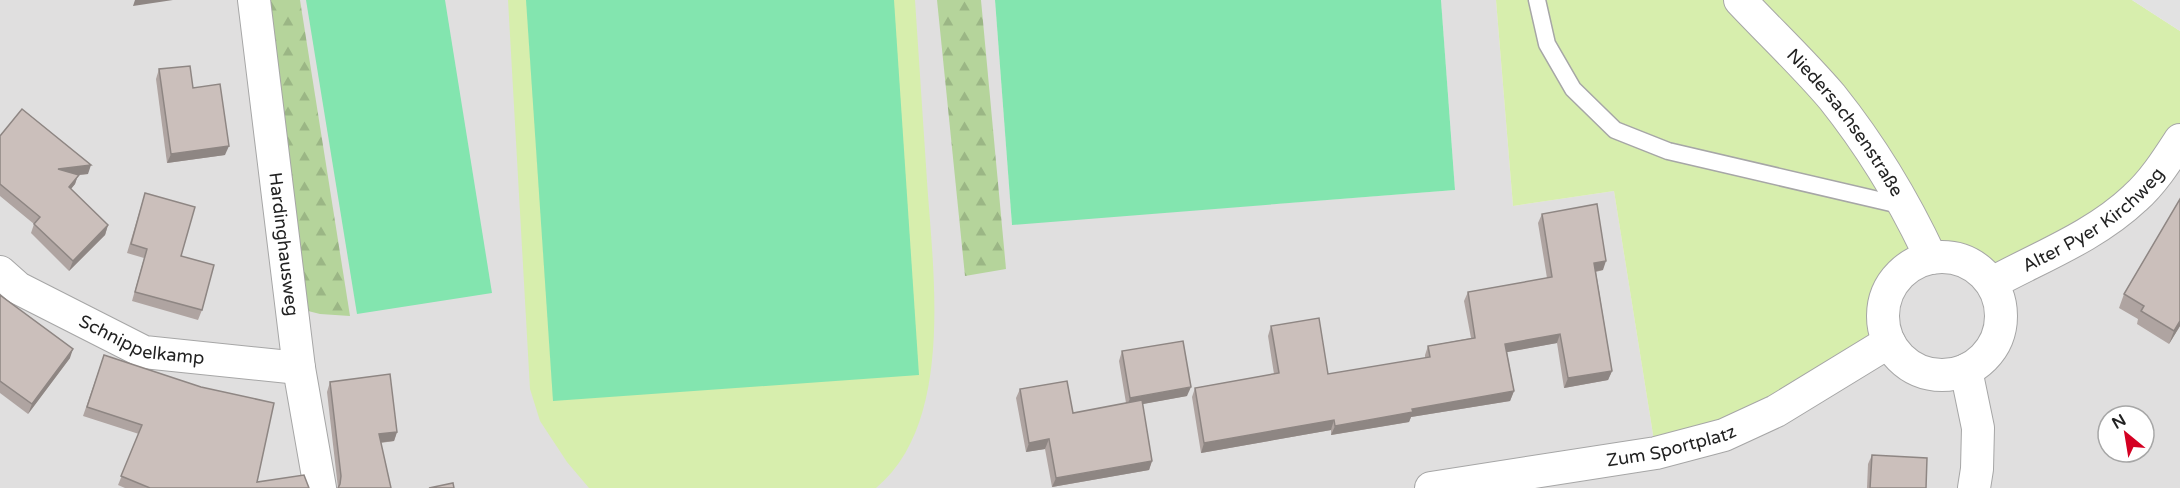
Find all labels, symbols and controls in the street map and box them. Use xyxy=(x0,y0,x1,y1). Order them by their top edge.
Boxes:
street label: Niedersachsenstraße xyxy=(1782,44,1908,200)
street label: Alter Pyer Kirchweg xyxy=(2019,163,2169,277)
street label: Hardinghausweg xyxy=(264,171,304,317)
street label: Schnippelkamp xyxy=(75,310,205,369)
north arrow xyxy=(2096,404,2156,464)
text: N xyxy=(2108,410,2130,434)
street label: Zum Sportplatz xyxy=(1605,420,1740,472)

